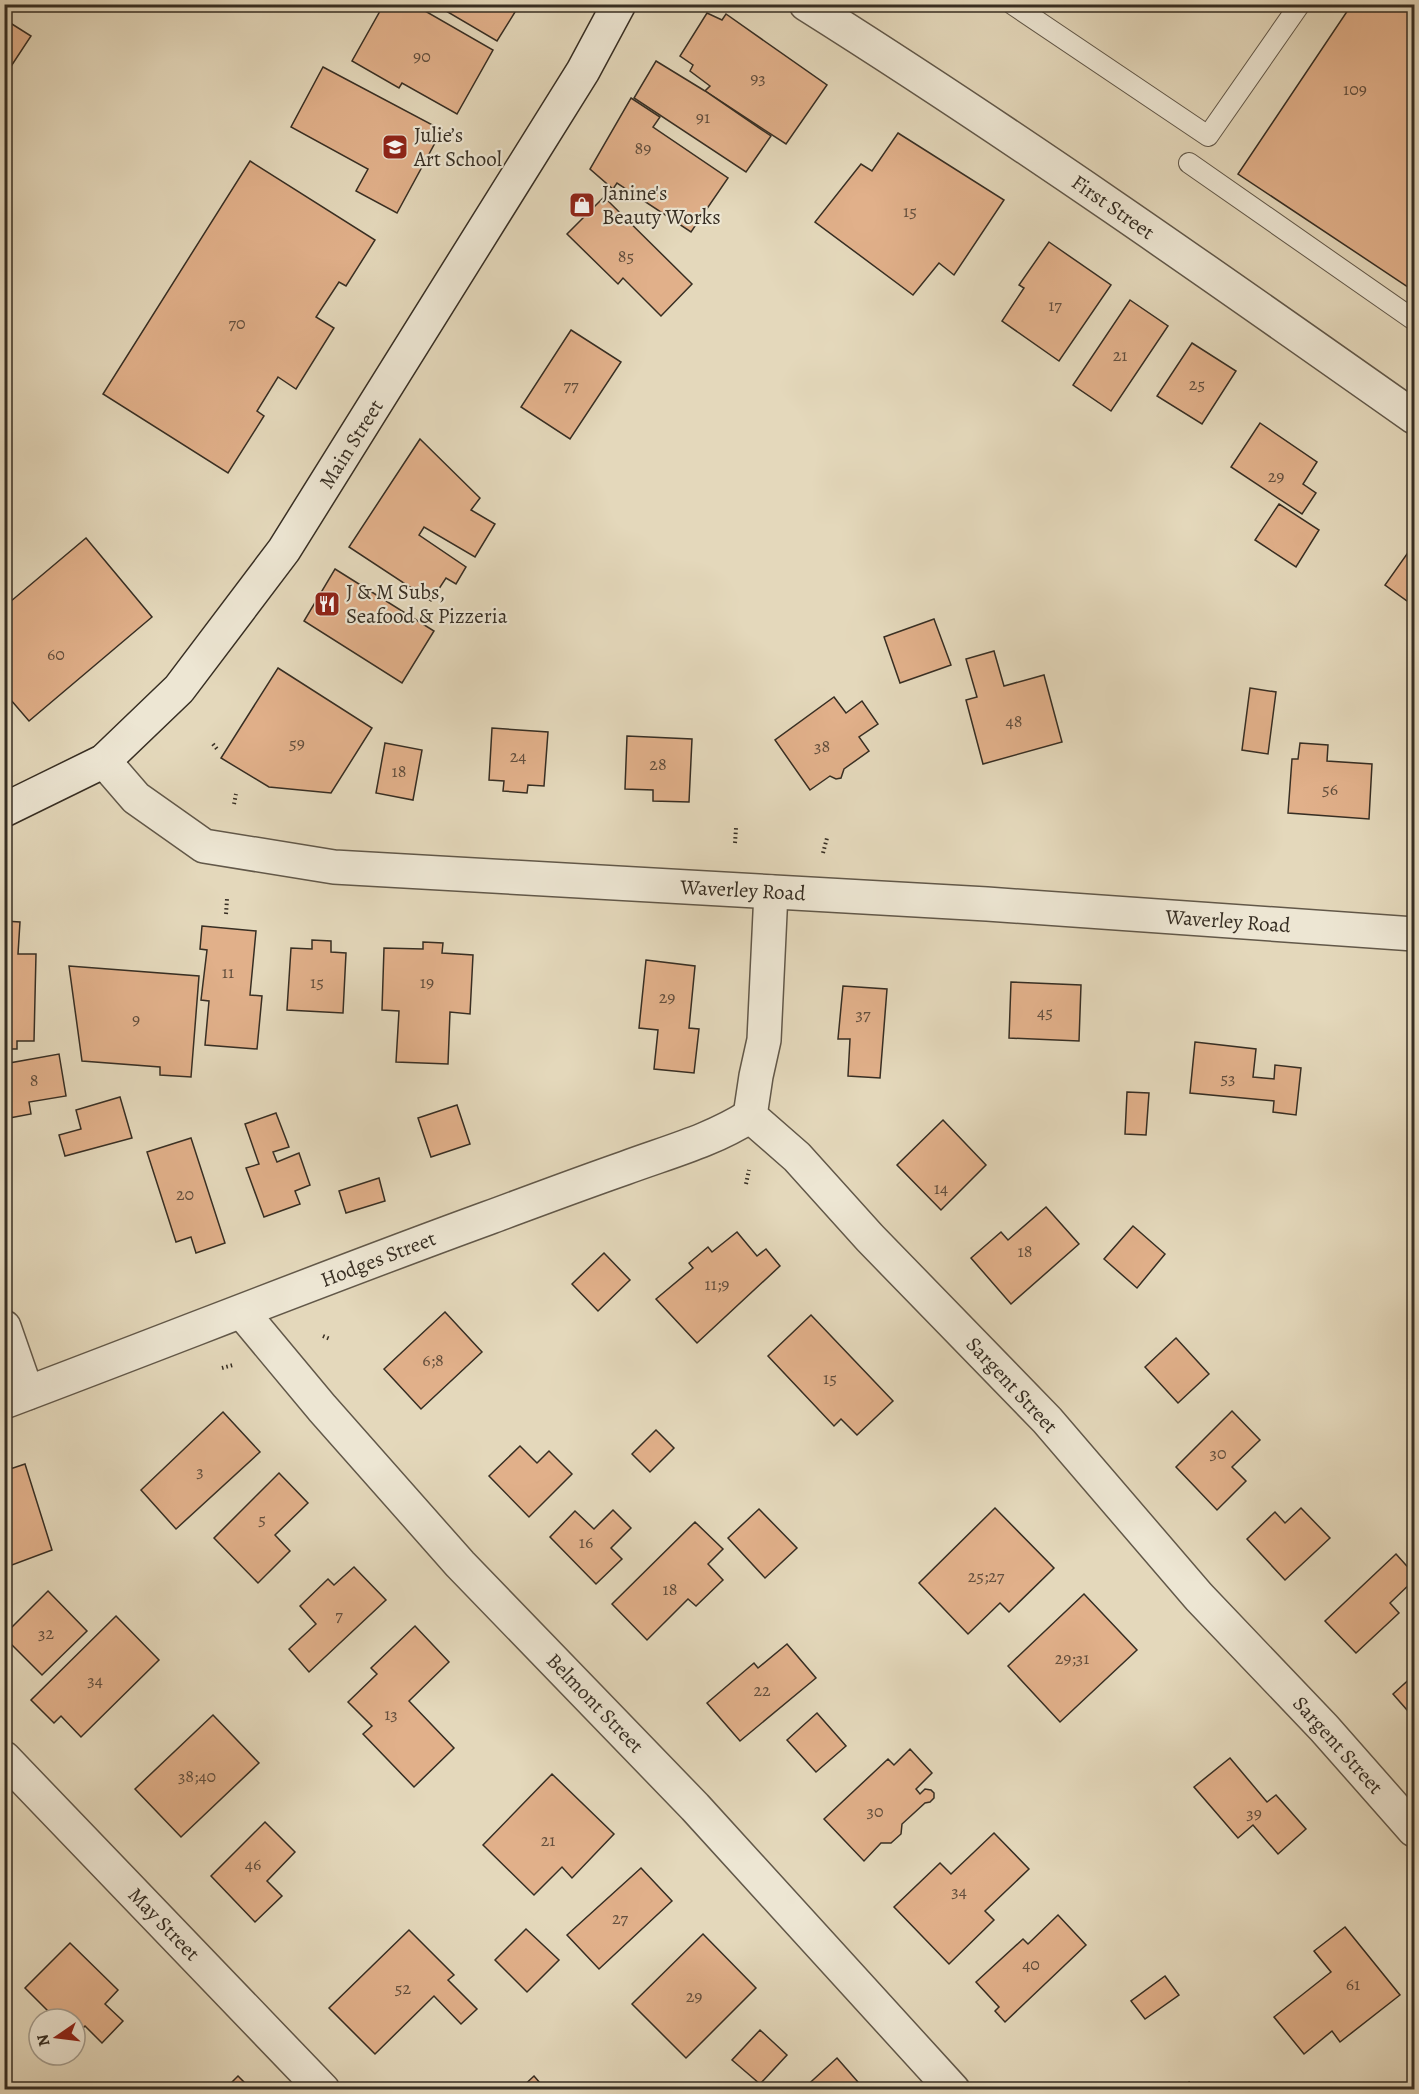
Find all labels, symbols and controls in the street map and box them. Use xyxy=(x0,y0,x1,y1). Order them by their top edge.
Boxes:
house number: 90 xyxy=(413,44,431,68)
house number: 93 xyxy=(750,66,766,90)
house number: 109 xyxy=(1343,77,1367,101)
house number: 91 xyxy=(696,105,710,129)
place label: Julie’s Art School xyxy=(413,121,502,173)
school or university icon: Julie’s Art School xyxy=(380,132,410,162)
house number: 89 xyxy=(635,136,651,160)
street label: First Street xyxy=(1066,168,1160,246)
place label: Janine's Beauty Works xyxy=(602,179,721,231)
shop icon: Janine's Beauty Works xyxy=(567,190,597,220)
house number: 15 xyxy=(903,199,917,223)
house number: 85 xyxy=(618,244,634,268)
house number: 17 xyxy=(1048,293,1062,317)
house number: 70 xyxy=(228,311,246,335)
house number: 21 xyxy=(1113,343,1127,367)
house number: 25 xyxy=(1189,372,1205,396)
house number: 77 xyxy=(563,373,579,397)
street label: Main Street xyxy=(312,394,390,494)
house number: 29 xyxy=(1268,464,1284,488)
place label: J & M Subs, Seafood & Pizzeria xyxy=(346,578,508,630)
restaurant icon: J & M Subs, Seafood & Pizzeria xyxy=(312,589,342,619)
house number: 60 xyxy=(47,642,65,666)
house number: 48 xyxy=(1006,709,1022,733)
house number: 59 xyxy=(289,731,305,755)
house number: 38 xyxy=(814,734,830,758)
house number: 24 xyxy=(510,744,526,768)
house number: 28 xyxy=(649,752,667,776)
house number: 18 xyxy=(392,759,406,783)
house number: 56 xyxy=(1322,777,1338,801)
street label: Waverley Road xyxy=(679,873,807,907)
street label: Waverley Road xyxy=(1163,903,1292,939)
house number: 11 xyxy=(222,960,234,984)
house number: 15 xyxy=(310,970,324,994)
house number: 19 xyxy=(420,970,434,994)
house number: 29 xyxy=(659,985,675,1009)
house number: 45 xyxy=(1037,1000,1053,1024)
house number: 37 xyxy=(855,1002,871,1026)
house number: 9 xyxy=(132,1007,140,1031)
house number: 53 xyxy=(1220,1066,1236,1090)
house number: 8 xyxy=(30,1068,38,1092)
house number: 14 xyxy=(934,1176,948,1200)
house number: 20 xyxy=(176,1182,194,1206)
street label: Hodges Street xyxy=(316,1224,440,1294)
house number: 18 xyxy=(1018,1239,1032,1263)
house number: 11;9 xyxy=(705,1272,729,1296)
street label: Sargent Street xyxy=(960,1331,1064,1439)
house number: 6;8 xyxy=(422,1348,444,1372)
house number: 15 xyxy=(823,1366,837,1390)
house number: 30 xyxy=(1209,1441,1227,1465)
house number: 3 xyxy=(196,1459,204,1483)
house number: 5 xyxy=(258,1507,266,1531)
house number: 16 xyxy=(579,1530,593,1554)
house number: 25;27 xyxy=(968,1564,1005,1588)
house number: 18 xyxy=(663,1577,677,1601)
house number: 7 xyxy=(335,1603,343,1627)
house number: 32 xyxy=(38,1621,54,1645)
house number: 29;31 xyxy=(1055,1646,1089,1670)
street label: Belmont Street xyxy=(540,1647,650,1759)
house number: 34 xyxy=(87,1668,103,1692)
house number: 22 xyxy=(753,1678,771,1702)
street label: Sargent Street xyxy=(1287,1690,1390,1800)
house number: 13 xyxy=(384,1702,398,1726)
house number: 38;40 xyxy=(178,1764,216,1788)
house number: 30 xyxy=(866,1799,884,1823)
house number: 39 xyxy=(1246,1801,1262,1825)
house number: 21 xyxy=(541,1828,555,1852)
house number: 46 xyxy=(245,1852,261,1876)
house number: 34 xyxy=(951,1879,967,1903)
street label: May Street xyxy=(122,1881,206,1967)
house number: 27 xyxy=(612,1906,628,1930)
house number: 40 xyxy=(1022,1952,1040,1976)
house number: 61 xyxy=(1346,1972,1360,1996)
house number: 52 xyxy=(395,1976,412,2000)
house number: 29 xyxy=(686,1984,702,2008)
north arrow xyxy=(27,2007,87,2067)
text: N xyxy=(31,2032,55,2049)

